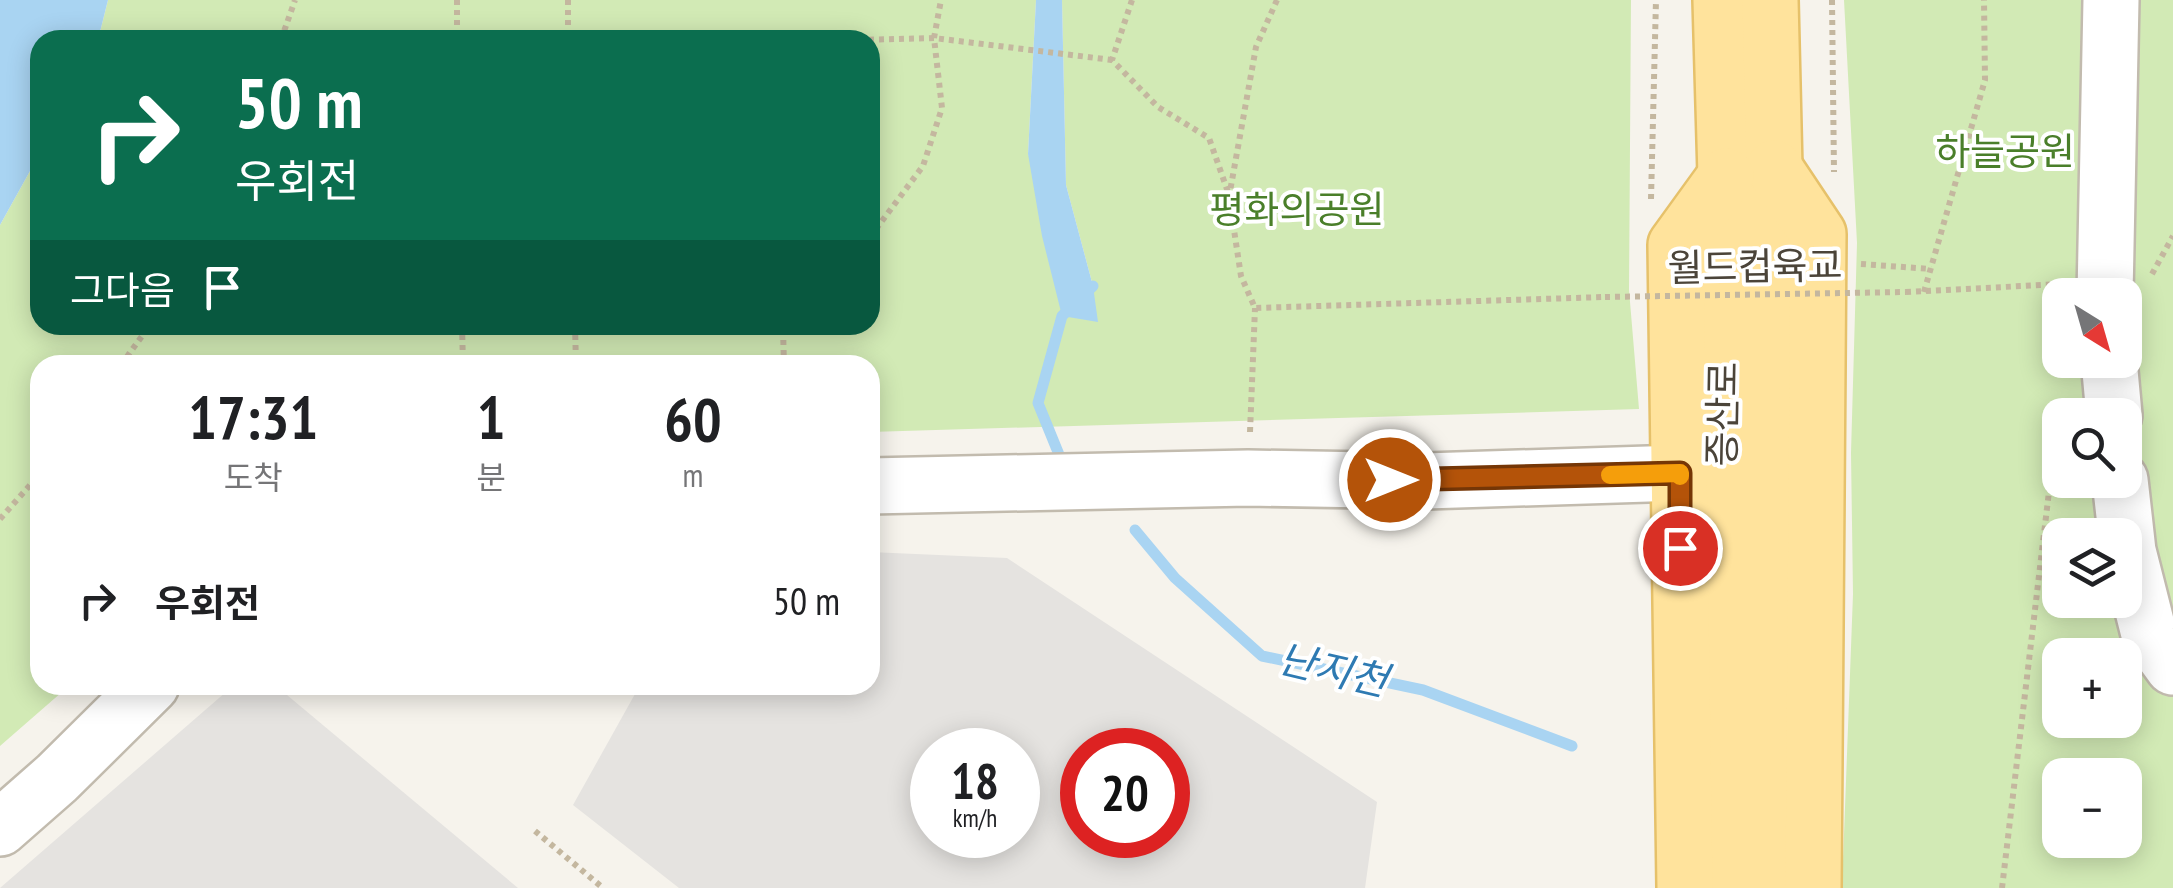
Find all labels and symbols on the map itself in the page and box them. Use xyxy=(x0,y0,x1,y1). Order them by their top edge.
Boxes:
park label: 하늘공원 xyxy=(1935,126,2075,175)
park label: 평화의공원 xyxy=(1210,184,1384,233)
street label: 월드컵육교 xyxy=(1667,239,1843,292)
north arrow xyxy=(2042,278,2142,378)
street label: 증산로 xyxy=(1696,361,1747,467)
position arrow xyxy=(1338,428,1442,532)
pin xyxy=(1638,506,1723,591)
water label: 난지천 xyxy=(1274,631,1397,708)
speed limit sign: 20 xyxy=(1060,728,1190,858)

